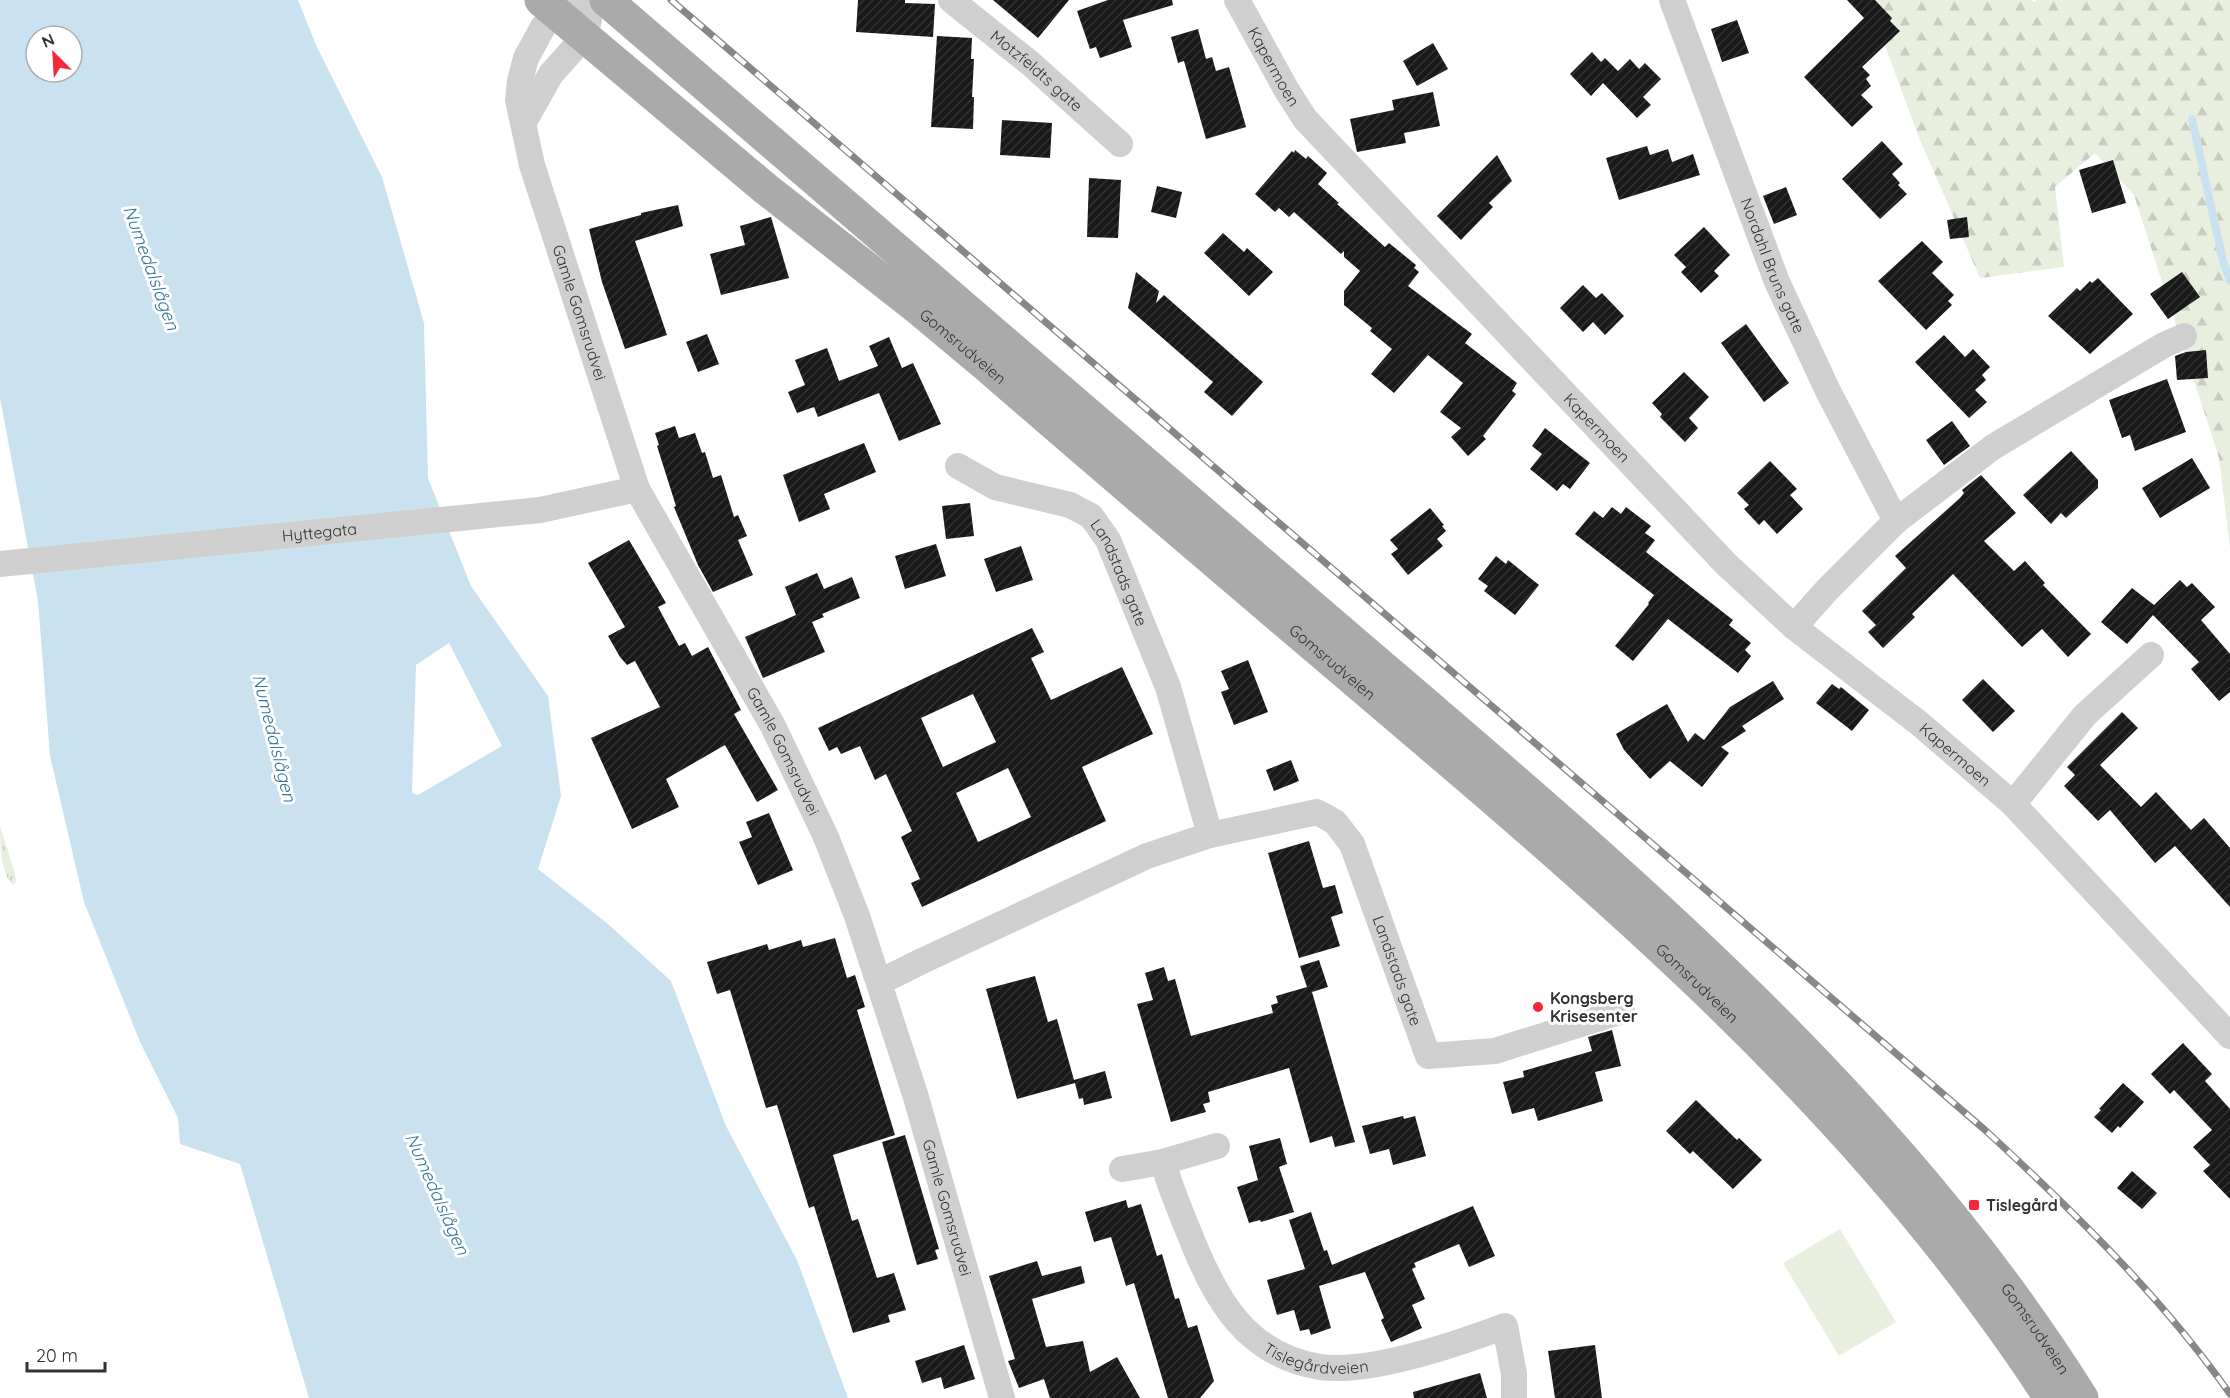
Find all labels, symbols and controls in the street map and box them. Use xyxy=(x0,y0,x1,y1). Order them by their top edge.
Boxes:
street label: Kapermoen xyxy=(1244,23,1304,110)
north arrow xyxy=(24,24,84,84)
street label: Motzfeldts gate xyxy=(986,26,1087,116)
text: N xyxy=(38,29,57,52)
street label: Nordahl Bruns gate xyxy=(1737,195,1810,336)
water label: Numedalslågen xyxy=(118,202,185,334)
street label: Gamle Gomsrudvei xyxy=(548,242,611,383)
street label: Gomsrudveien xyxy=(916,304,1011,388)
street label: Kapermoen xyxy=(1560,389,1635,466)
street label: Landstads gate xyxy=(1086,515,1152,629)
street label: Hyttegata xyxy=(281,518,358,546)
street label: Gomsrudveien xyxy=(1285,620,1380,704)
water label: Numedalslågen xyxy=(248,672,302,805)
street label: Gamle Gomsrudvei xyxy=(743,683,824,819)
street label: Kapermoen xyxy=(1915,718,1995,791)
street label: Landstads gate xyxy=(1368,913,1426,1028)
street label: Gomsrudveien xyxy=(1652,939,1743,1027)
place label: Kongsberg Krisesenter xyxy=(1550,988,1638,1026)
marker: Kongsberg Krisesenter xyxy=(1531,1000,1545,1014)
water label: Numedalslågen xyxy=(400,1129,475,1259)
street label: Gamle Gomsrudvei xyxy=(918,1137,977,1278)
place label: Tislegård xyxy=(1986,1195,2058,1215)
marker: Tislegård xyxy=(1967,1198,1981,1212)
street label: Gomsrudveien xyxy=(1997,1279,2074,1378)
scale bar xyxy=(27,1335,105,1373)
street label: Tislegårdveien xyxy=(1260,1338,1370,1378)
text: 20 m xyxy=(36,1344,78,1367)

